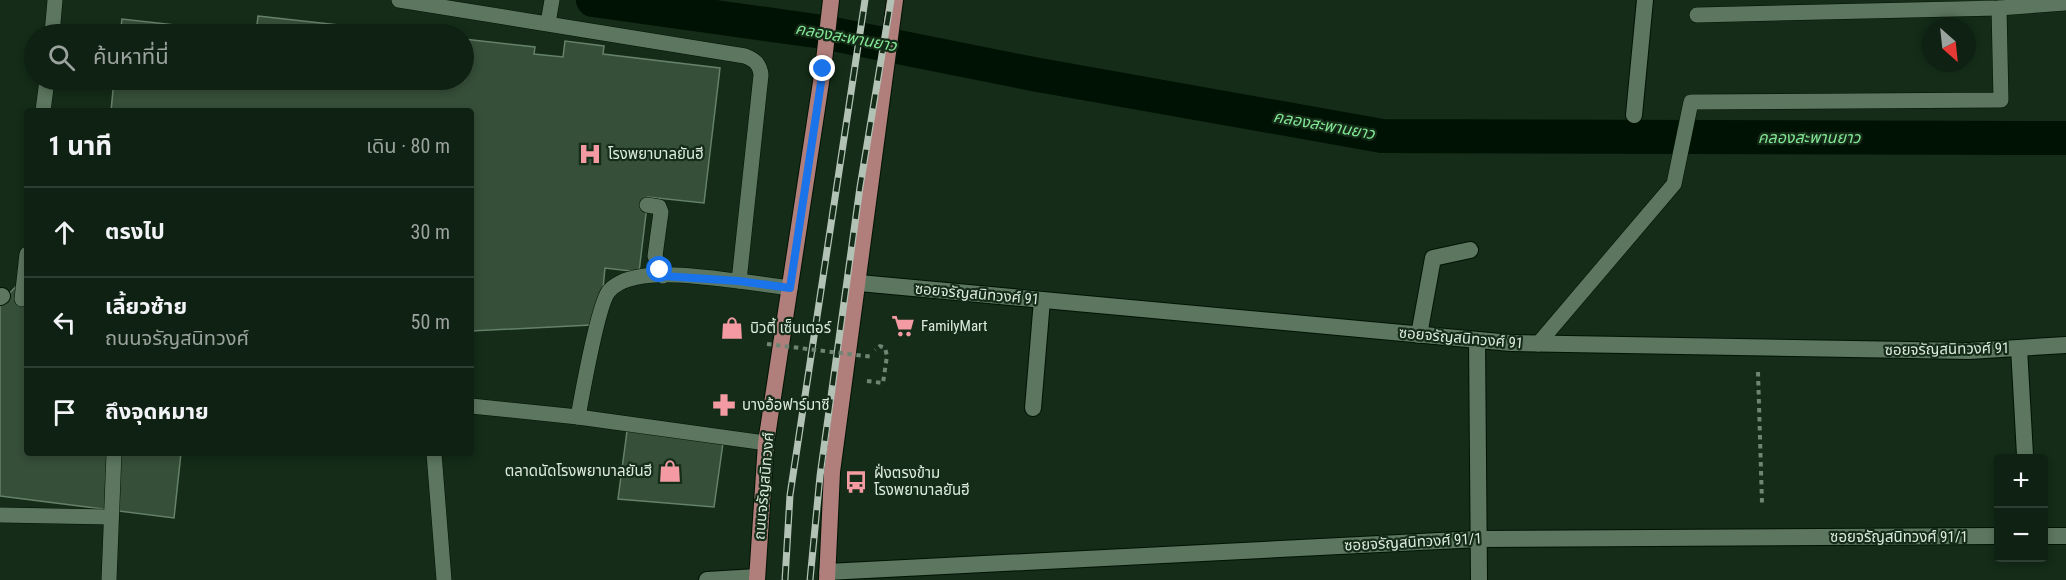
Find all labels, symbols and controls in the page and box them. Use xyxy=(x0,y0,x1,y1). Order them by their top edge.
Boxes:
north arrow xyxy=(1922,18,1976,72)
water label: คลองสะพานยาว xyxy=(794,19,899,55)
search box xyxy=(24,24,474,90)
icon: search xyxy=(45,41,78,74)
text: ค้นหาที่นี่ xyxy=(93,44,169,69)
route end xyxy=(809,55,835,81)
water label: คลองสะพานยาว xyxy=(1272,107,1377,143)
water label: คลองสะพานยาว xyxy=(1758,128,1861,147)
text: 1 นาที xyxy=(48,131,112,161)
text: เดิน · 80 m xyxy=(366,134,450,158)
hospital icon: โรงพยาบาลยันฮี xyxy=(577,141,603,167)
place label: โรงพยาบาลยันฮี xyxy=(608,145,704,163)
icon: ahead xyxy=(48,216,81,249)
text: ตรงไป xyxy=(105,219,165,244)
text: 30 m xyxy=(411,220,450,244)
route start xyxy=(646,256,672,282)
street label: ซอยจรัญสนิทวงศ์ 91 xyxy=(914,280,1040,308)
text: เลี้ยวซ้าย xyxy=(105,294,187,319)
icon: left xyxy=(48,306,81,339)
text: 50 m xyxy=(411,310,450,334)
supermarket icon: FamilyMart xyxy=(890,313,916,339)
shop icon: บิวตี้ เซ็นเตอร์ xyxy=(719,315,745,341)
place label: บิวตี้ เซ็นเตอร์ xyxy=(750,317,832,337)
place label: FamilyMart xyxy=(921,317,987,335)
street label: ซอยจรัญสนิทวงศ์ 91 xyxy=(1398,324,1524,352)
text: ถนนจรัญสนิทวงศ์ xyxy=(105,326,249,350)
street label: ซอยจรัญสนิทวงศ์ 91 xyxy=(1884,339,2010,359)
pharmacy icon: บางอ้อฟาร์มาซี xyxy=(711,392,737,418)
icon: arrive xyxy=(48,396,81,429)
place label: บางอ้อฟาร์มาซี xyxy=(742,396,830,414)
text: ถึงจุดหมาย xyxy=(105,399,209,424)
street label: ถนนจรัญสนิทวงศ์ xyxy=(750,431,778,541)
map controls xyxy=(1994,454,2048,562)
button: + xyxy=(1994,454,2048,508)
shop icon: ตลาดนัดโรงพยาบาลยันฮี xyxy=(657,458,683,484)
place label: ตลาดนัดโรงพยาบาลยันฮี xyxy=(505,462,653,480)
place label: ฝั่งตรงข้าม โรงพยาบาลยันฮี xyxy=(874,463,970,499)
bus stop icon: ฝั่งตรงข้าม โรงพยาบาลยันฮี xyxy=(843,469,869,495)
button: − xyxy=(1994,508,2048,562)
street label: ซอยจรัญสนิทวงศ์ 91/1 xyxy=(1830,528,1968,546)
street label: ซอยจรัญสนิทวงศ์ 91/1 xyxy=(1344,529,1482,555)

